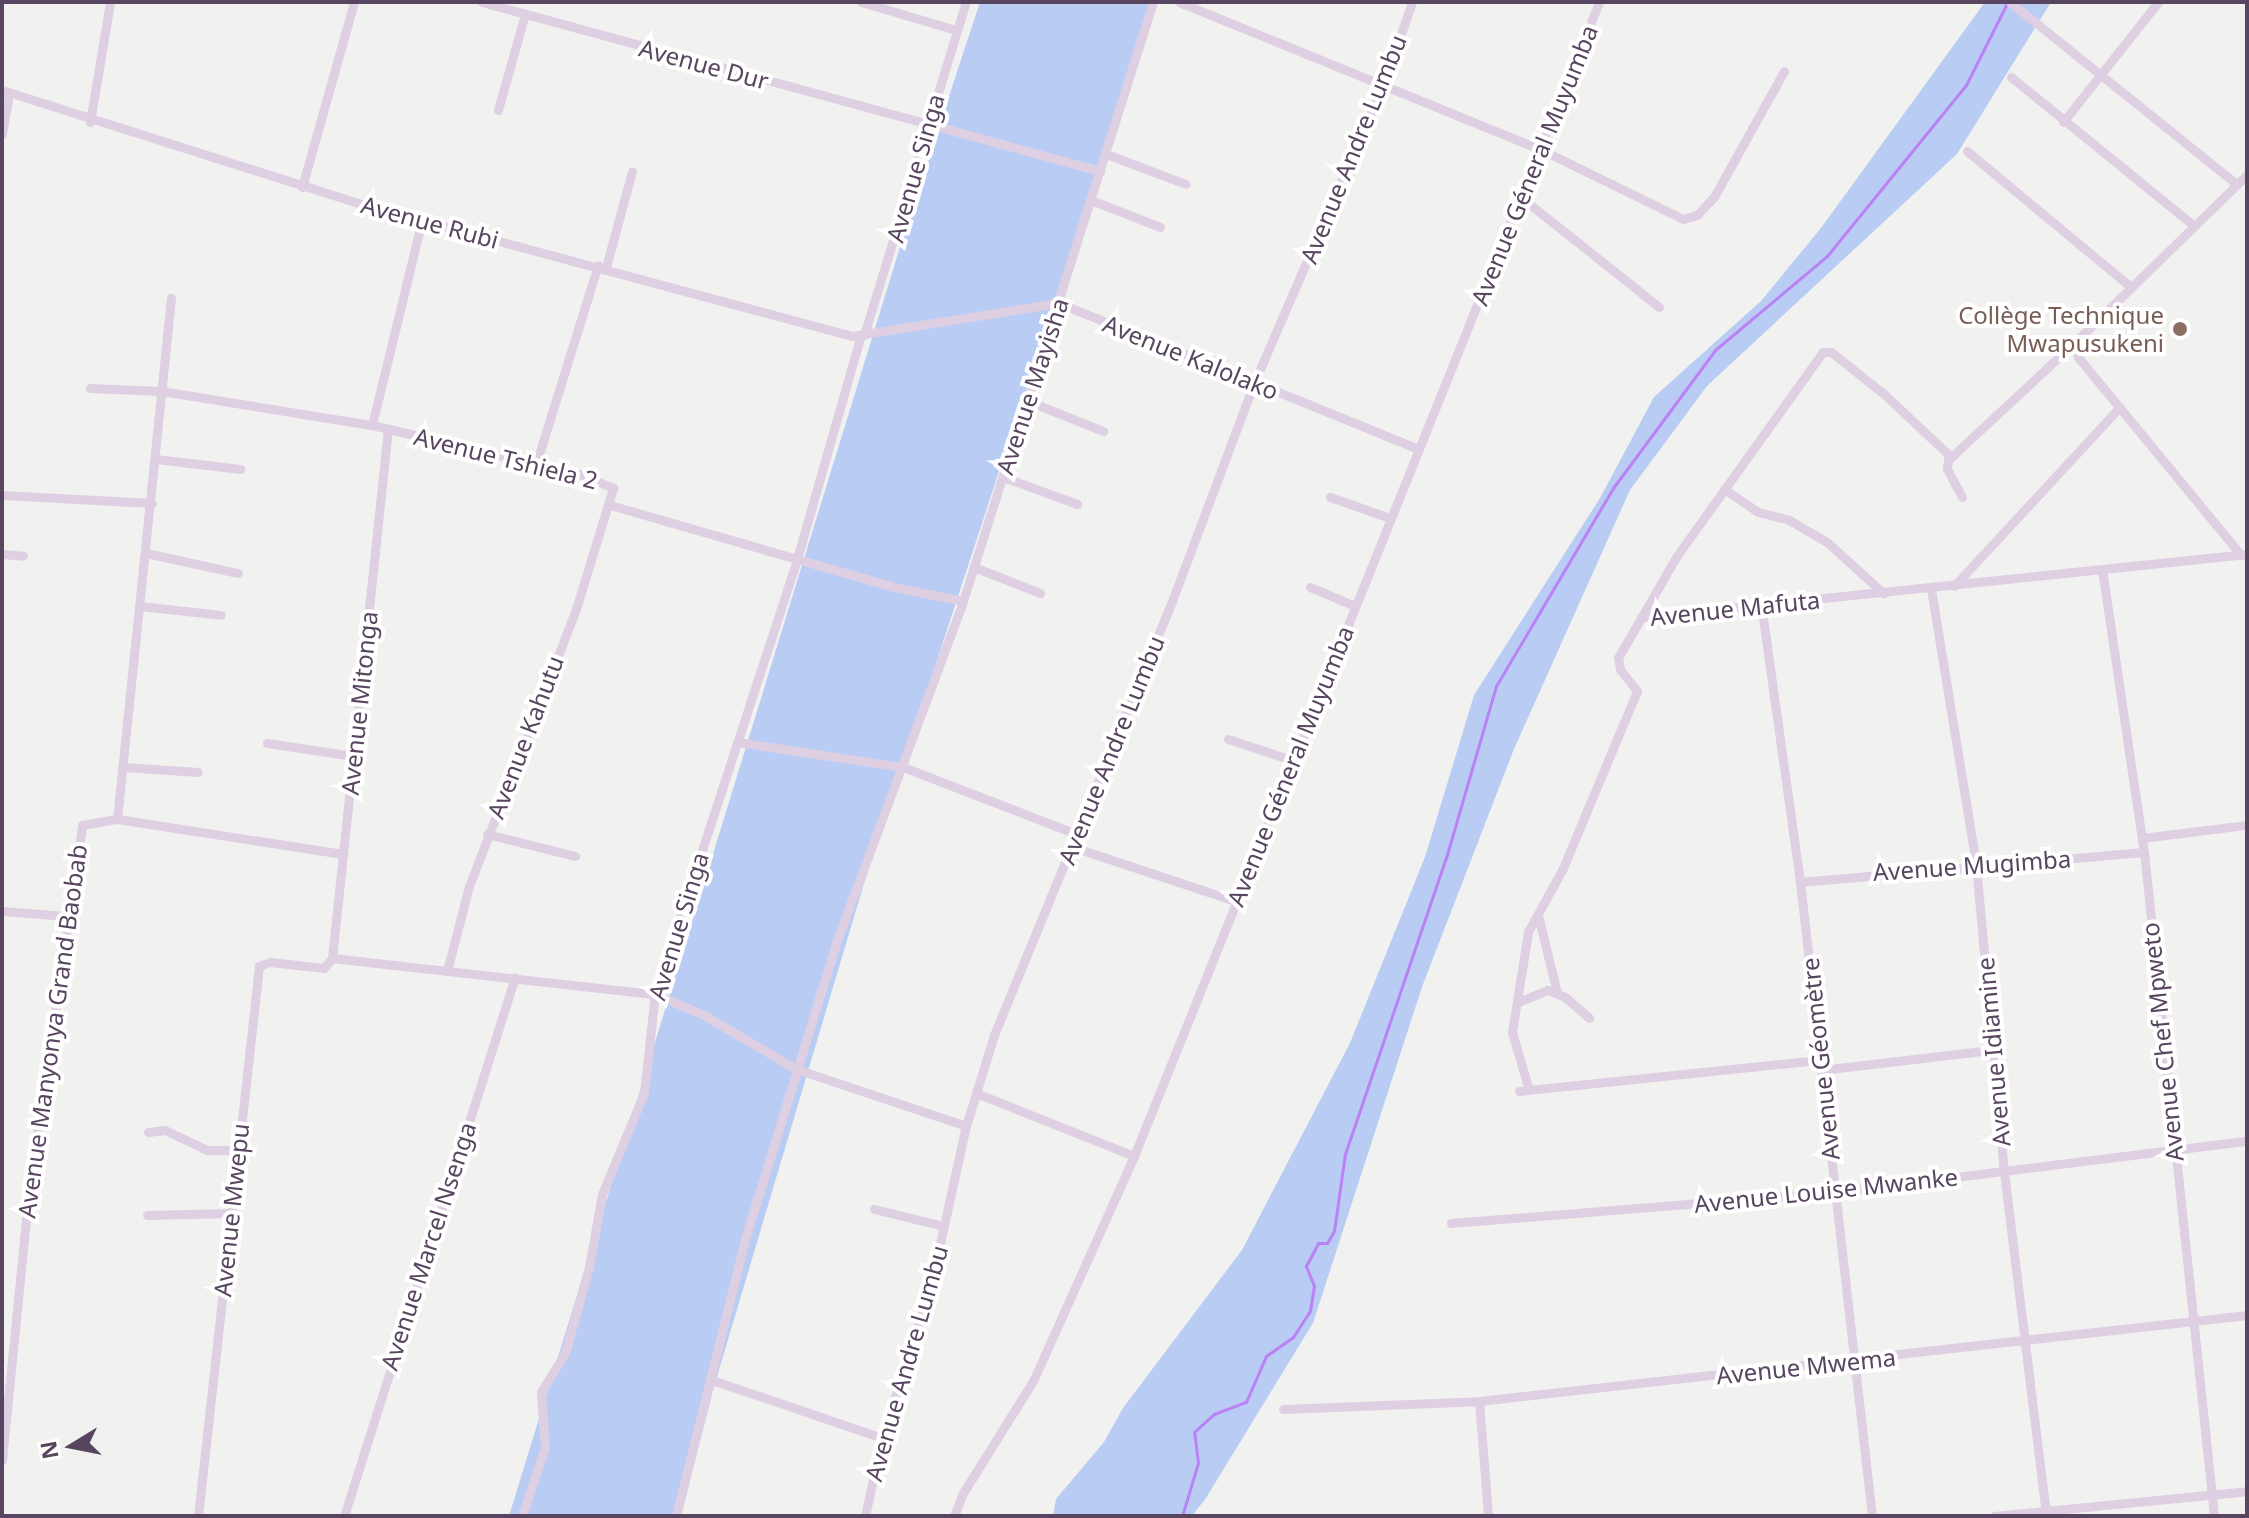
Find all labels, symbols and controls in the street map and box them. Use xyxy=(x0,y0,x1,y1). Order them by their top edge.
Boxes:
street label: Avenue Géneral Muyumba xyxy=(1465,21,1603,309)
street label: Avenue Andre Lumbu xyxy=(1294,30,1412,268)
street label: Avenue Dur xyxy=(636,33,772,95)
street label: Avenue Singa xyxy=(880,91,950,245)
street label: Avenue Rubi xyxy=(358,190,502,254)
street label: Avenue Mayisha xyxy=(990,294,1074,478)
place label: Collège Technique Mwapusukeni xyxy=(1958,301,2164,357)
street label: Avenue Kalolako xyxy=(1099,309,1283,405)
marker: Collège Technique Mwapusukeni xyxy=(2171,320,2189,338)
street label: Avenue Tshiela 2 xyxy=(411,421,601,495)
street label: Avenue Mafuta xyxy=(1648,585,1822,631)
street label: Avenue Mitonga xyxy=(335,610,383,796)
street label: Avenue Géneral Muyumba xyxy=(1221,622,1359,910)
street label: Avenue Andre Lumbu xyxy=(1052,631,1170,869)
street label: Avenue Kahutu xyxy=(481,652,569,822)
street label: Avenue Manyonya Grand Baobab xyxy=(12,842,92,1220)
street label: Avenue Mugimba xyxy=(1872,844,2072,886)
street label: Avenue Singa xyxy=(642,849,714,1003)
street label: Avenue Chef Mpweto xyxy=(2135,921,2189,1163)
street label: Avenue Géomètre xyxy=(1795,956,1845,1162)
street label: Avenue Idiamine xyxy=(1970,956,2016,1148)
street label: Avenue Marcel Nsenga xyxy=(374,1118,482,1374)
street label: Avenue Mwepu xyxy=(208,1122,254,1298)
street label: Avenue Louise Mwanke xyxy=(1693,1162,1959,1218)
street label: Avenue Andre Lumbu xyxy=(859,1242,953,1484)
street label: Avenue Mwema xyxy=(1715,1342,1897,1390)
north arrow xyxy=(32,1406,112,1486)
text: N xyxy=(32,1439,65,1462)

